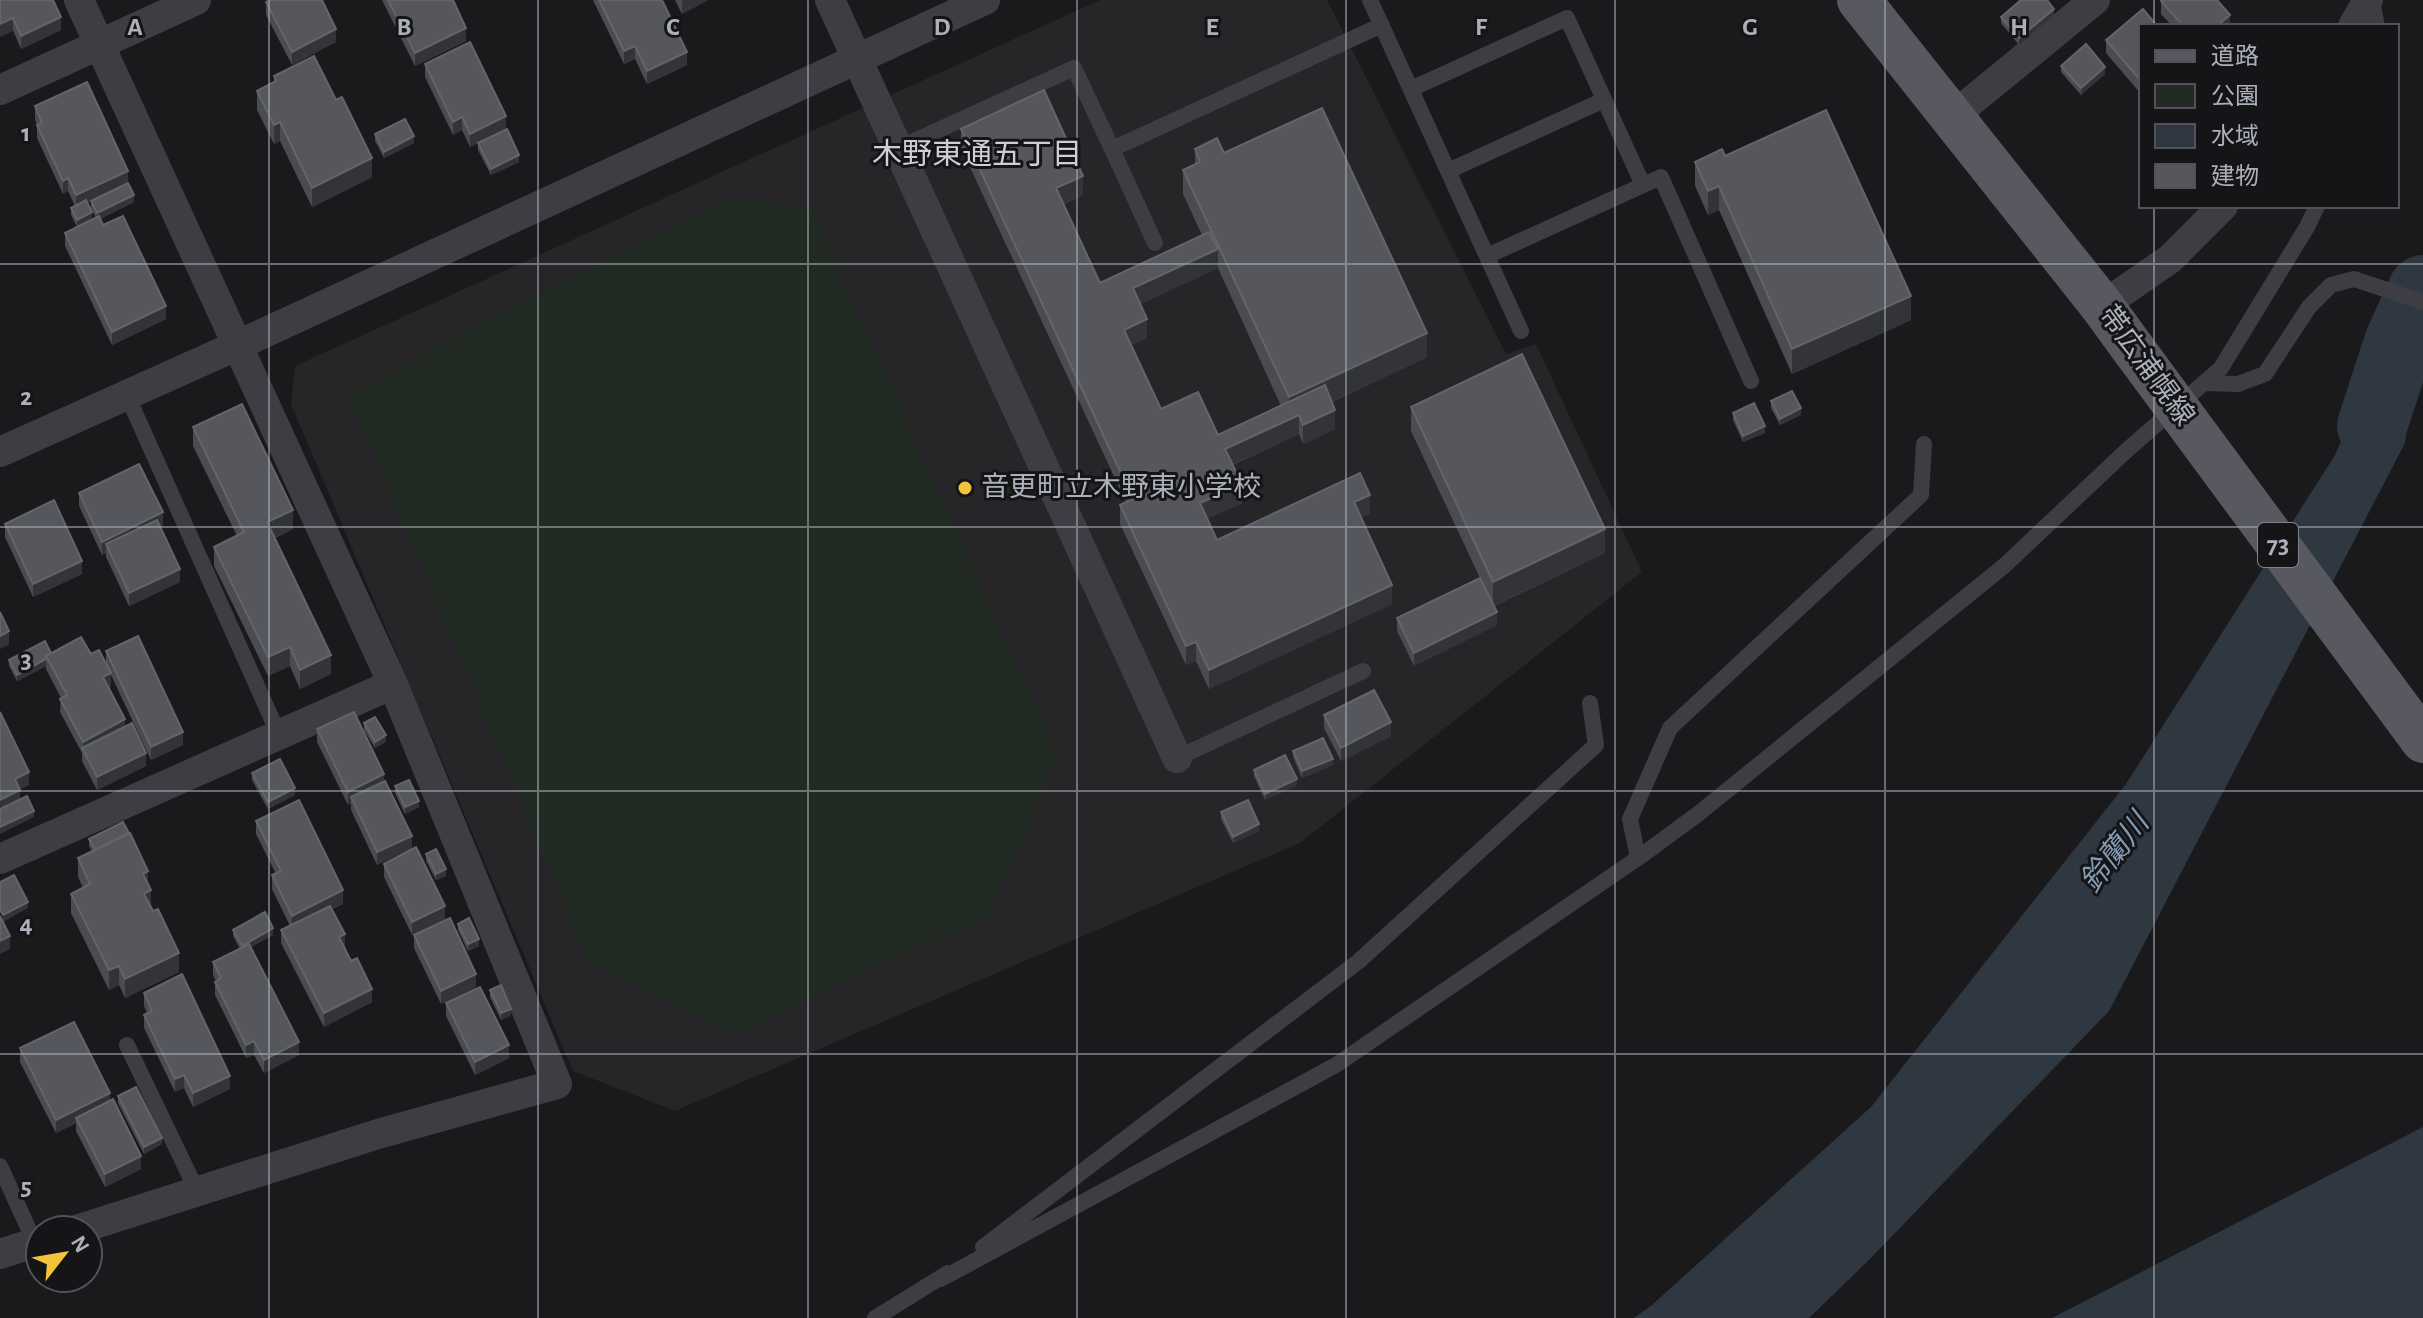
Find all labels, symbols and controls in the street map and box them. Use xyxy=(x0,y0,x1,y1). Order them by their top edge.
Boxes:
text: A xyxy=(127,14,143,40)
text: B xyxy=(396,14,412,40)
text: C xyxy=(666,14,680,40)
text: D xyxy=(933,14,951,40)
text: E xyxy=(1205,14,1219,40)
text: F xyxy=(1475,14,1488,40)
text: G xyxy=(1742,14,1758,40)
text: H xyxy=(2010,14,2028,40)
legend xyxy=(2139,24,2399,208)
text: 道路 xyxy=(2211,43,2259,69)
text: 公園 xyxy=(2211,84,2259,109)
text: 1 xyxy=(21,120,31,146)
text: 水域 xyxy=(2211,123,2259,149)
district label: 木野東通五丁目 xyxy=(872,138,1082,170)
text: 建物 xyxy=(2211,164,2259,189)
street label: 帯広浦幌線 xyxy=(2094,300,2200,431)
text: 2 xyxy=(20,384,32,410)
place label: 音更町立木野東小学校 xyxy=(981,472,1261,502)
marker: 音更町立木野東小学校 xyxy=(956,479,974,497)
road number: 73 xyxy=(2258,523,2298,567)
text: 3 xyxy=(20,647,32,673)
water label: 鈴蘭川 xyxy=(2074,805,2156,898)
text: 4 xyxy=(19,911,33,937)
text: 5 xyxy=(20,1174,32,1200)
north arrow xyxy=(24,1214,104,1294)
text: N xyxy=(67,1232,94,1256)

